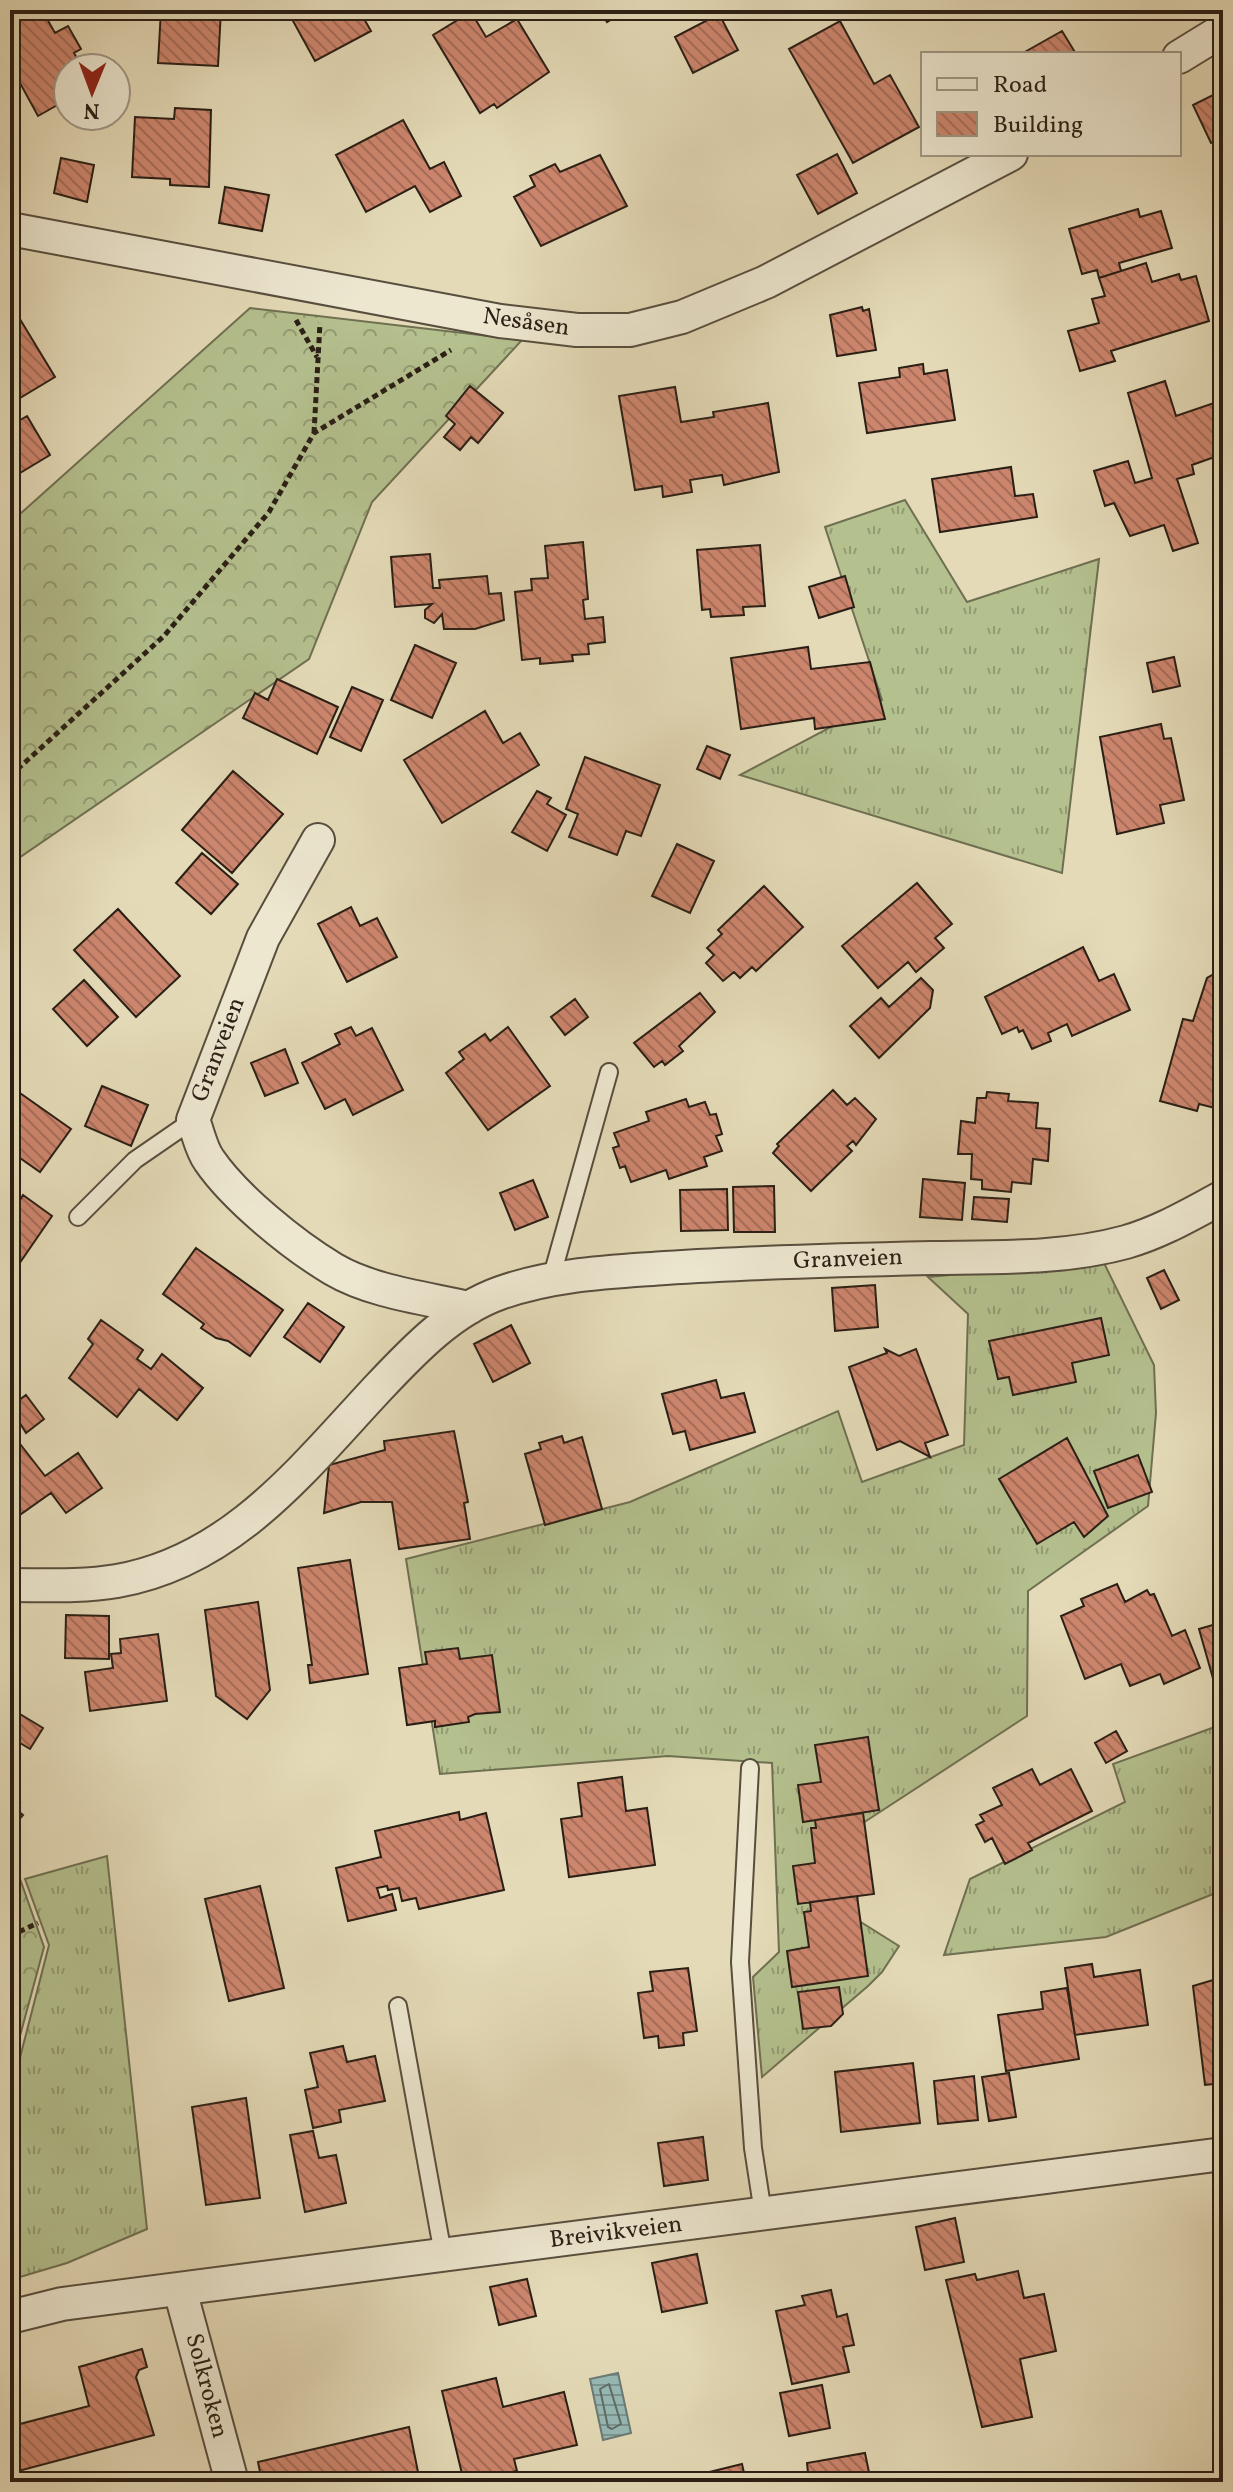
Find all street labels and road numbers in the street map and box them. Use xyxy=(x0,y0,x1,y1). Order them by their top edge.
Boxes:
street label: Nesåsen xyxy=(480,300,572,346)
street label: Granveien xyxy=(183,993,255,1107)
street label: Granveien xyxy=(793,1241,903,1279)
street label: Breivikveien xyxy=(548,2208,684,2258)
street label: Solkroken xyxy=(176,2330,236,2442)

